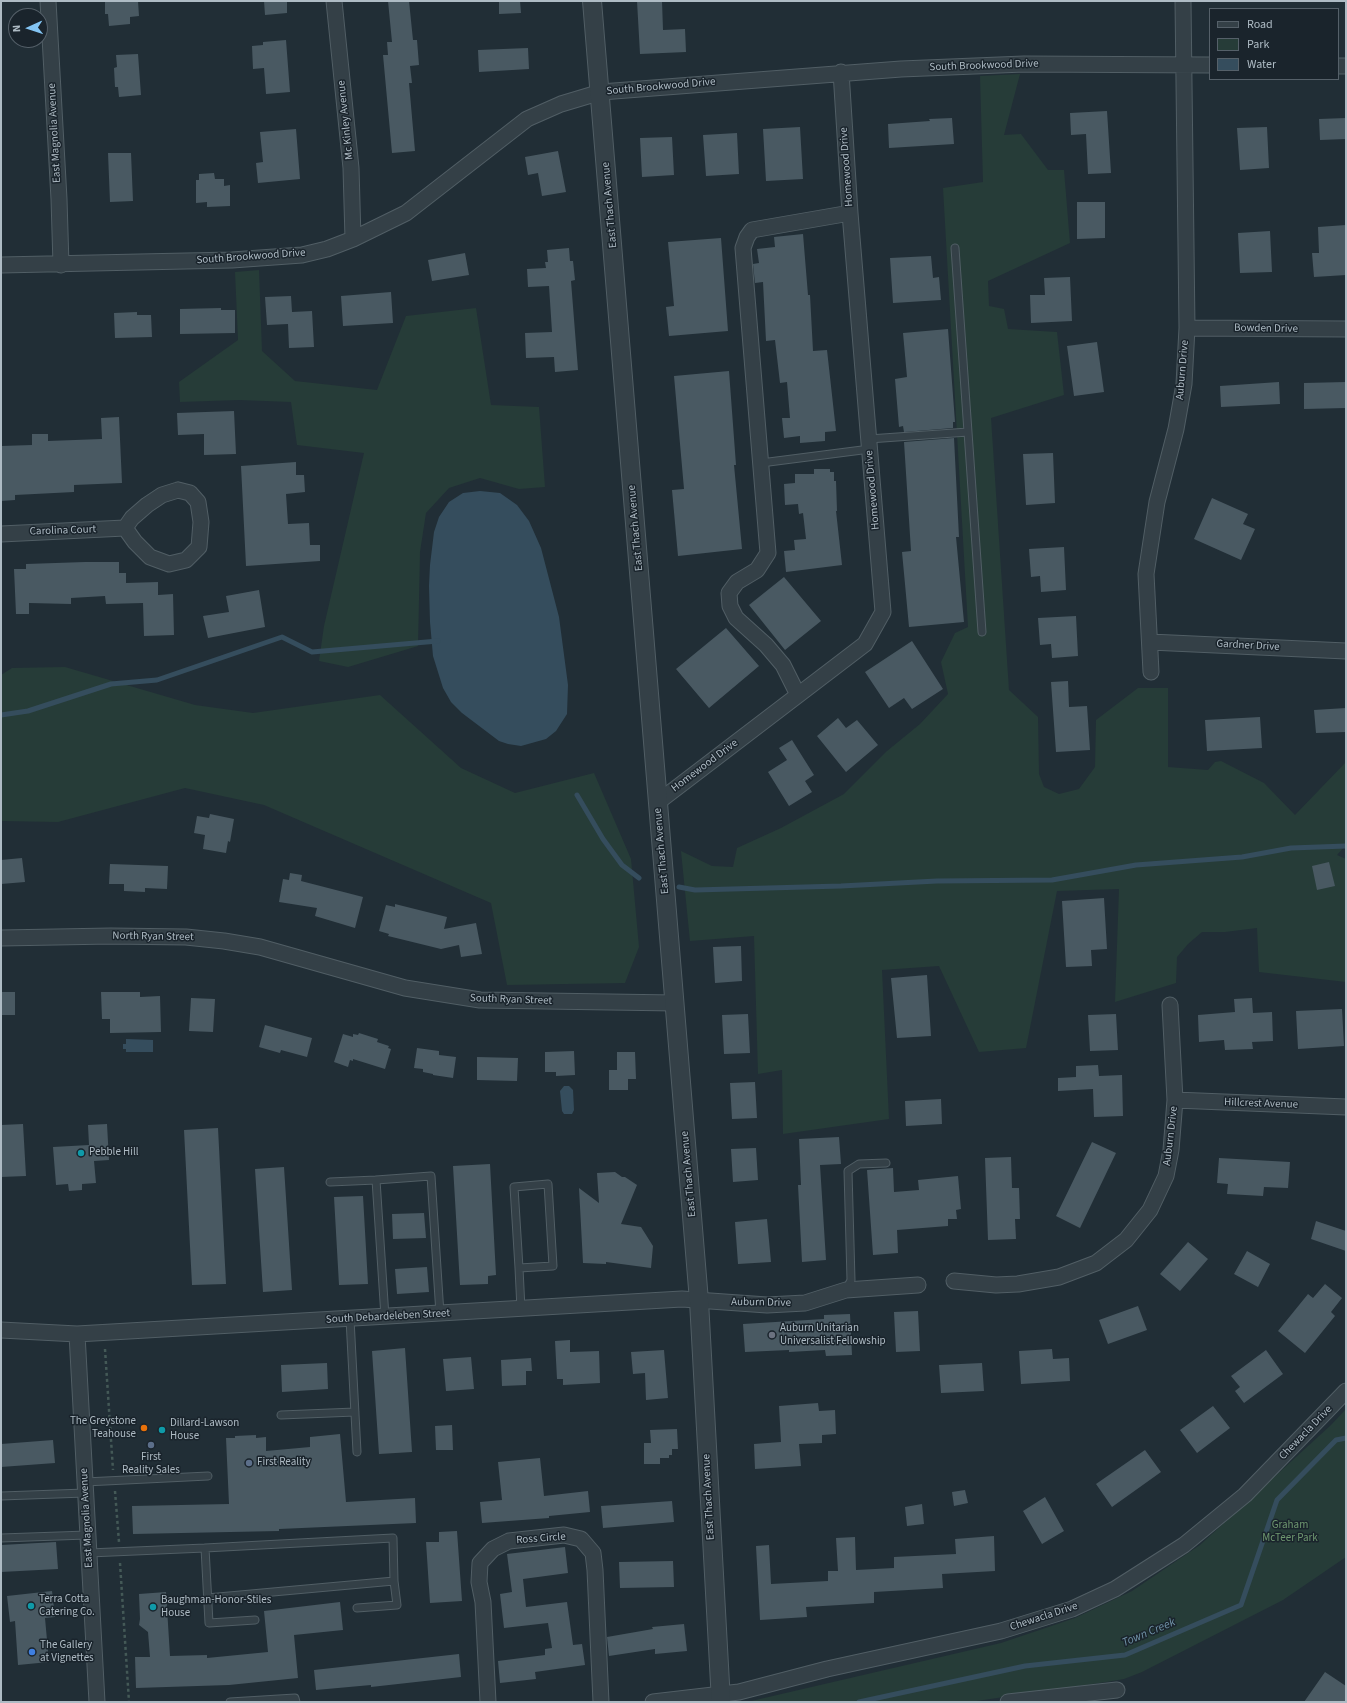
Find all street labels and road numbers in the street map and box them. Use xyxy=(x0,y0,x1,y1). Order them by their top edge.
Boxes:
street label: South Brookwood Drive xyxy=(929,57,1039,75)
street label: South Brookwood Drive xyxy=(606,76,716,98)
street label: Mc Kinley Avenue xyxy=(335,80,357,160)
street label: East Magnolia Avenue xyxy=(46,83,64,183)
street label: Homewood Drive xyxy=(838,127,856,207)
street label: East Thach Avenue xyxy=(600,162,620,248)
street label: South Brookwood Drive xyxy=(196,247,306,267)
street label: Bowden Drive xyxy=(1234,322,1298,336)
street label: Auburn Drive xyxy=(1174,340,1192,400)
street label: Homewood Drive xyxy=(863,450,883,530)
street label: East Thach Avenue xyxy=(626,485,646,571)
street label: Carolina Court xyxy=(30,523,96,539)
street label: Gardner Drive xyxy=(1216,638,1280,654)
street label: Homewood Drive xyxy=(669,737,741,795)
street label: East Thach Avenue xyxy=(652,808,672,894)
street label: North Ryan Street xyxy=(112,930,194,944)
street label: South Ryan Street xyxy=(470,992,552,1008)
street label: Hillcrest Avenue xyxy=(1224,1096,1298,1112)
street label: Auburn Drive xyxy=(1161,1106,1181,1166)
street label: East Thach Avenue xyxy=(679,1131,699,1217)
street label: Auburn Drive xyxy=(731,1296,791,1310)
street label: South Debardeleben Street xyxy=(326,1307,450,1327)
street label: Chewacla Drive xyxy=(1277,1403,1335,1463)
street label: East Thach Avenue xyxy=(700,1454,718,1540)
street label: East Magnolia Avenue xyxy=(78,1468,96,1568)
street label: Ross Circle xyxy=(516,1531,566,1547)
street label: Chewacla Drive xyxy=(1008,1600,1080,1634)

